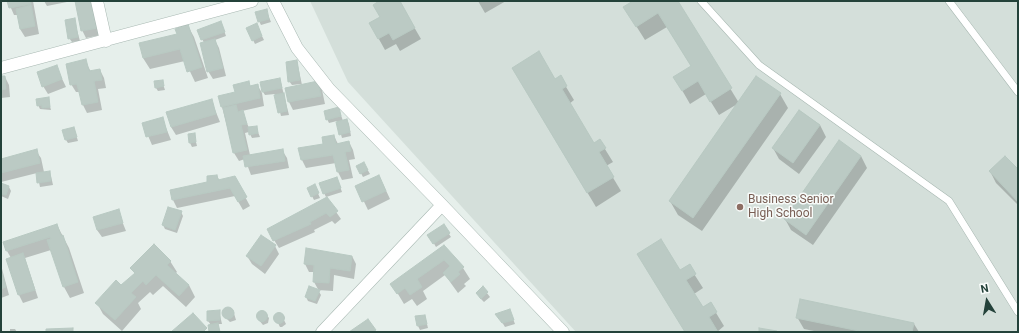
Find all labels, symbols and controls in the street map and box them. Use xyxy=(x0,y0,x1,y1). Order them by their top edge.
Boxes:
place label: Business Senior High School xyxy=(748,193,834,221)
marker: Business Senior High School xyxy=(735,202,745,212)
north arrow xyxy=(967,281,1007,321)
text: N xyxy=(980,282,990,296)

